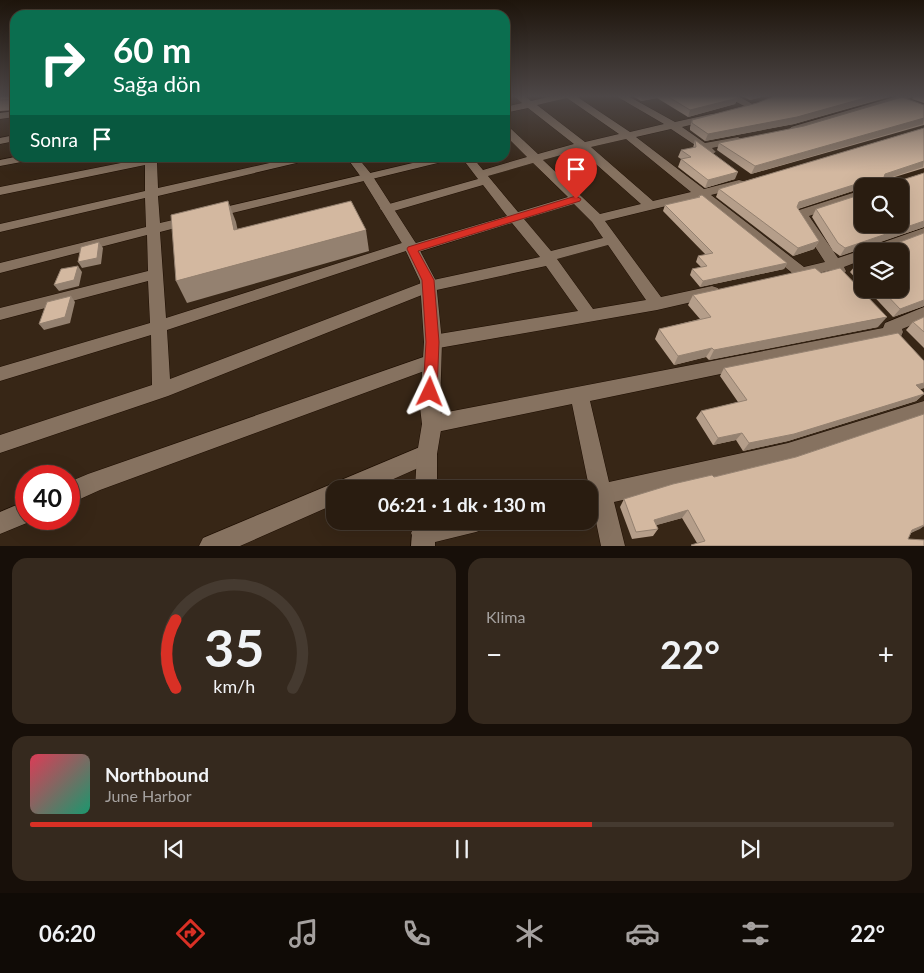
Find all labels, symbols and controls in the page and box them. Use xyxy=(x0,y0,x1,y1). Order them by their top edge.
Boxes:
text: 60 m xyxy=(113,28,191,70)
icon: right xyxy=(30,30,95,95)
text: Sağa dön xyxy=(113,70,201,97)
icon: arrive xyxy=(88,125,116,153)
text: Sonra xyxy=(30,128,78,151)
pin xyxy=(555,148,597,199)
icon: arrive xyxy=(562,155,590,183)
map controls xyxy=(854,178,909,298)
button: search xyxy=(854,178,909,233)
button: layers xyxy=(854,243,909,298)
position arrow xyxy=(403,365,455,417)
speed limit sign: 40 xyxy=(15,465,80,530)
text: 06:21 · 1 dk · 130 m xyxy=(378,493,546,516)
text: Klima xyxy=(486,607,525,626)
text: 35 xyxy=(204,616,264,678)
text: 22° xyxy=(660,631,720,677)
text: − xyxy=(486,637,502,671)
text: + xyxy=(878,637,894,671)
text: km/h xyxy=(213,675,255,697)
text: Northbound xyxy=(105,763,209,786)
text: June Harbor xyxy=(105,786,192,805)
icon: previous xyxy=(160,835,188,863)
icon: pause xyxy=(448,835,476,863)
icon: next xyxy=(736,835,764,863)
icon: directions xyxy=(173,916,208,951)
icon: music xyxy=(286,916,321,951)
icon: phone xyxy=(399,916,434,951)
icon: climate xyxy=(512,916,547,951)
icon: car xyxy=(625,916,660,951)
icon: filters xyxy=(738,916,773,951)
text: 06:20 xyxy=(39,920,96,947)
text: 22° xyxy=(850,920,885,947)

